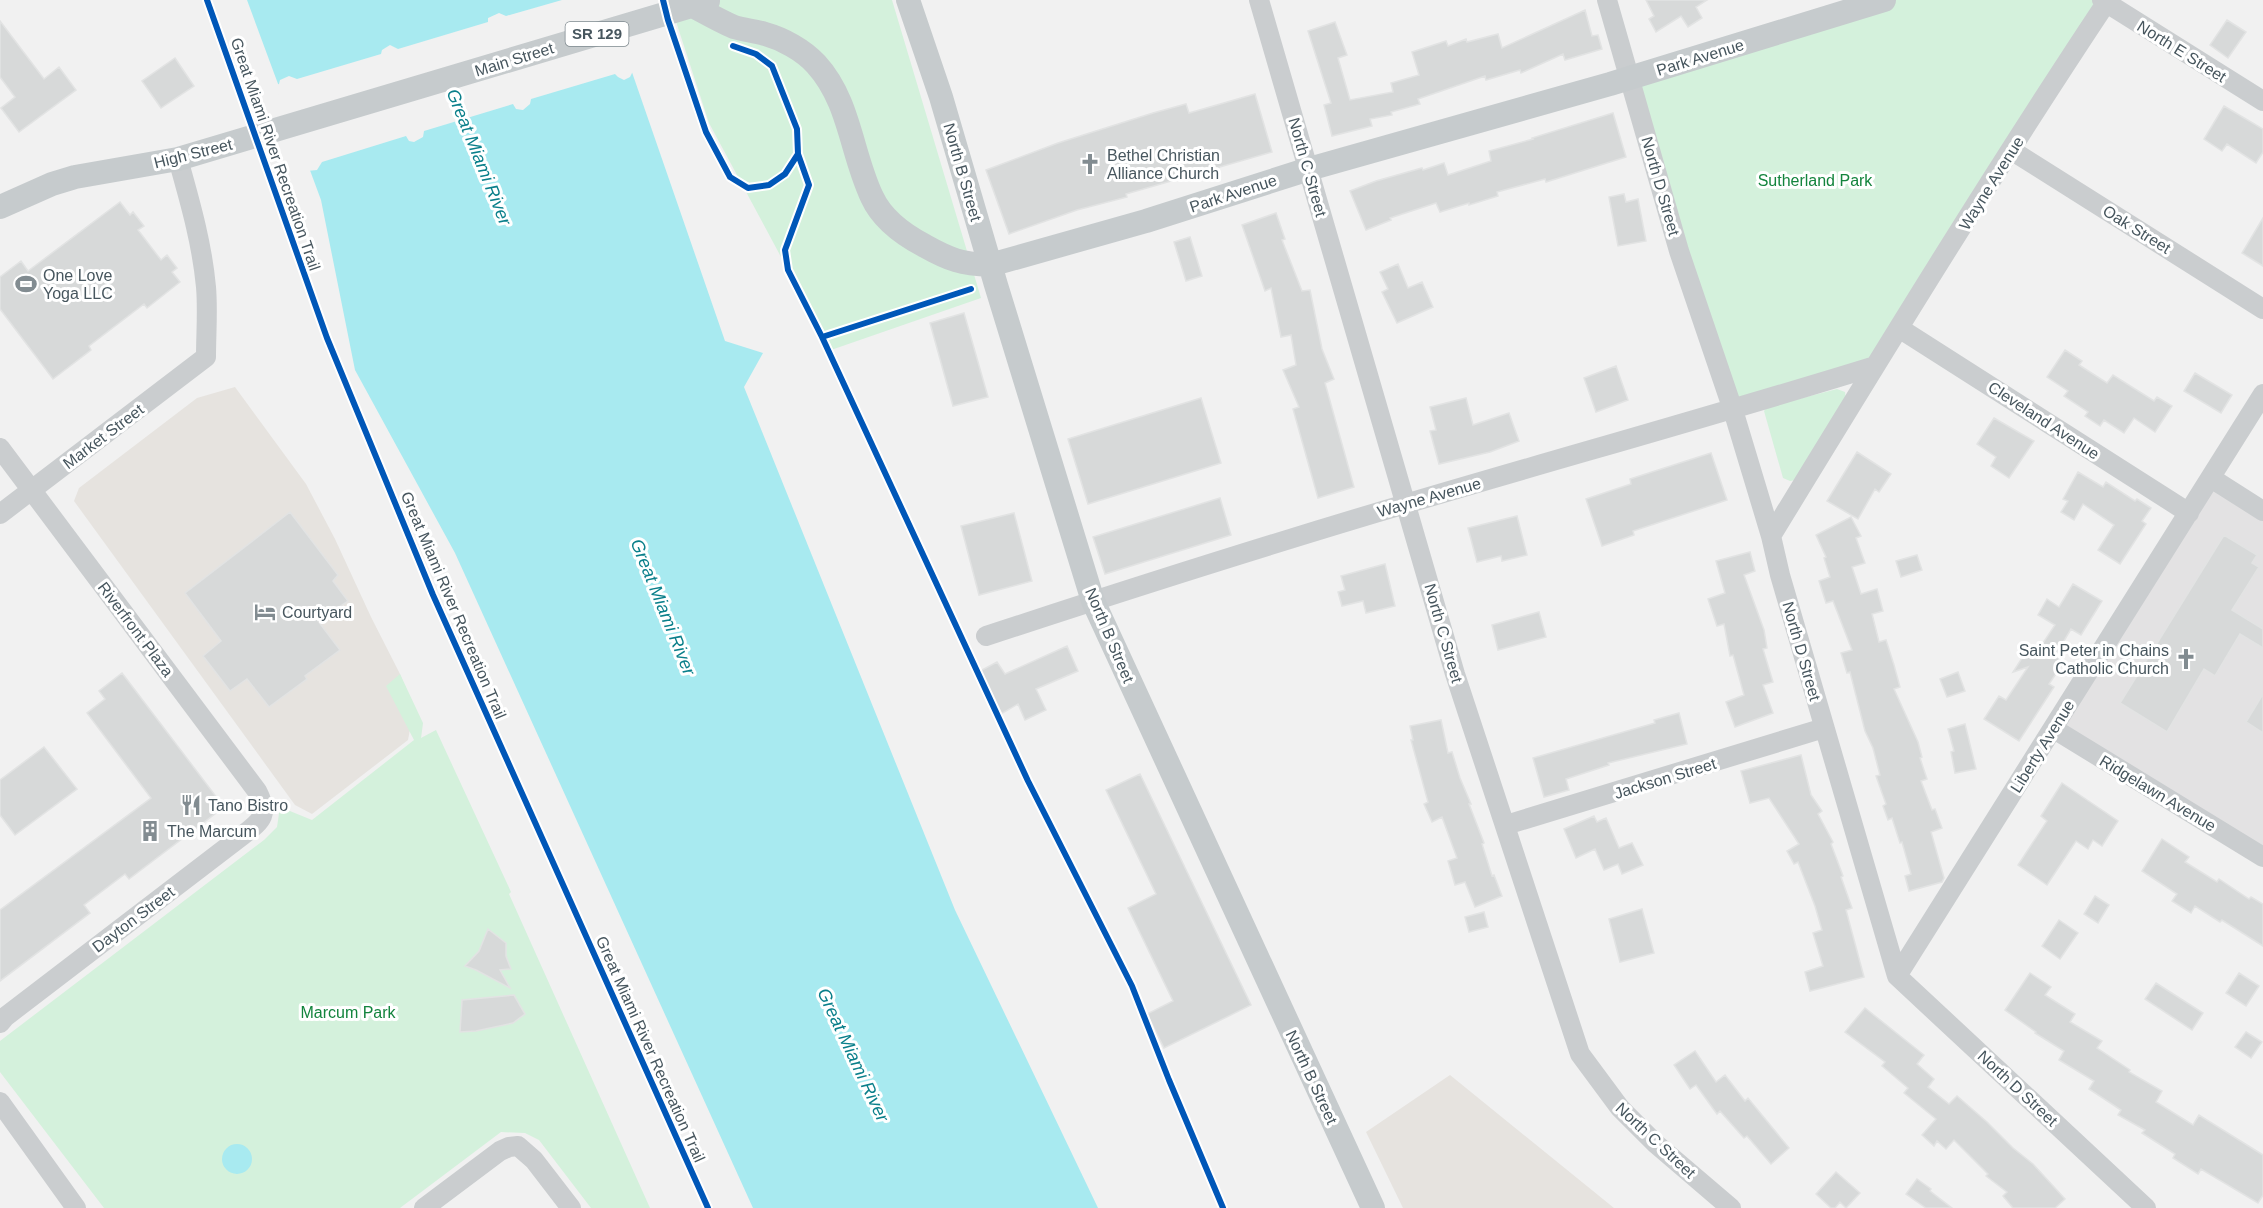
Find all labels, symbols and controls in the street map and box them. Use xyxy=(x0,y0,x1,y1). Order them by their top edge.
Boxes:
street label: North E Street xyxy=(2134,17,2230,86)
road number: SR 129 xyxy=(566,22,628,46)
street label: Great Miami River Recreation Trail xyxy=(228,35,324,273)
street label: Park Avenue xyxy=(1654,36,1746,79)
street label: Main Street xyxy=(473,39,556,80)
water label: Great Miami River xyxy=(443,86,516,229)
street label: North C Street xyxy=(1285,116,1330,219)
street label: North B Street xyxy=(940,121,985,224)
street label: Wayne Avenue xyxy=(1956,133,2027,233)
street label: High Street xyxy=(152,135,235,171)
street label: North D Street xyxy=(1638,135,1683,238)
place label: Bethel Christian Alliance Church xyxy=(1107,147,1220,182)
church icon: Bethel Christian Alliance Church xyxy=(1078,152,1102,176)
street label: Park Avenue xyxy=(1188,171,1279,216)
park label: Sutherland Park xyxy=(1758,172,1873,189)
street label: Oak Street xyxy=(2100,202,2174,257)
place label: One Love Yoga LLC xyxy=(43,267,113,302)
sports icon: One Love Yoga LLC xyxy=(14,272,38,296)
street label: Cleveland Avenue xyxy=(1985,378,2102,463)
street label: Market Street xyxy=(60,400,147,472)
street label: Wayne Avenue xyxy=(1375,475,1483,520)
street label: Great Miami River Recreation Trail xyxy=(398,489,509,721)
water label: Great Miami River xyxy=(627,536,700,679)
street label: Riverfront Plaza xyxy=(95,579,177,680)
street label: North C Street xyxy=(1421,582,1466,685)
street label: North B Street xyxy=(1082,585,1137,686)
hotel icon: Courtyard xyxy=(253,600,277,624)
street label: North D Street xyxy=(1779,600,1824,703)
place label: Courtyard xyxy=(282,604,352,621)
place label: Saint Peter in Chains Catholic Church xyxy=(2019,642,2169,677)
church icon: Saint Peter in Chains Catholic Church xyxy=(2174,647,2198,671)
street label: Liberty Avenue xyxy=(2007,697,2078,796)
street label: Ridgelawn Avenue xyxy=(2097,752,2219,835)
street label: Jackson Street xyxy=(1612,755,1719,802)
restaurant icon: Tano Bistro xyxy=(179,793,203,817)
place label: Tano Bistro xyxy=(208,797,288,814)
building icon: The Marcum xyxy=(138,819,162,843)
place label: The Marcum xyxy=(167,823,257,840)
street label: Dayton Street xyxy=(89,883,178,956)
street label: Great Miami River Recreation Trail xyxy=(593,934,708,1165)
water label: Great Miami River xyxy=(813,985,893,1126)
park label: Marcum Park xyxy=(300,1004,397,1021)
street label: North B Street xyxy=(1282,1028,1341,1127)
street label: North D Street xyxy=(1974,1047,2061,1130)
street label: North C Street xyxy=(1612,1099,1699,1182)

